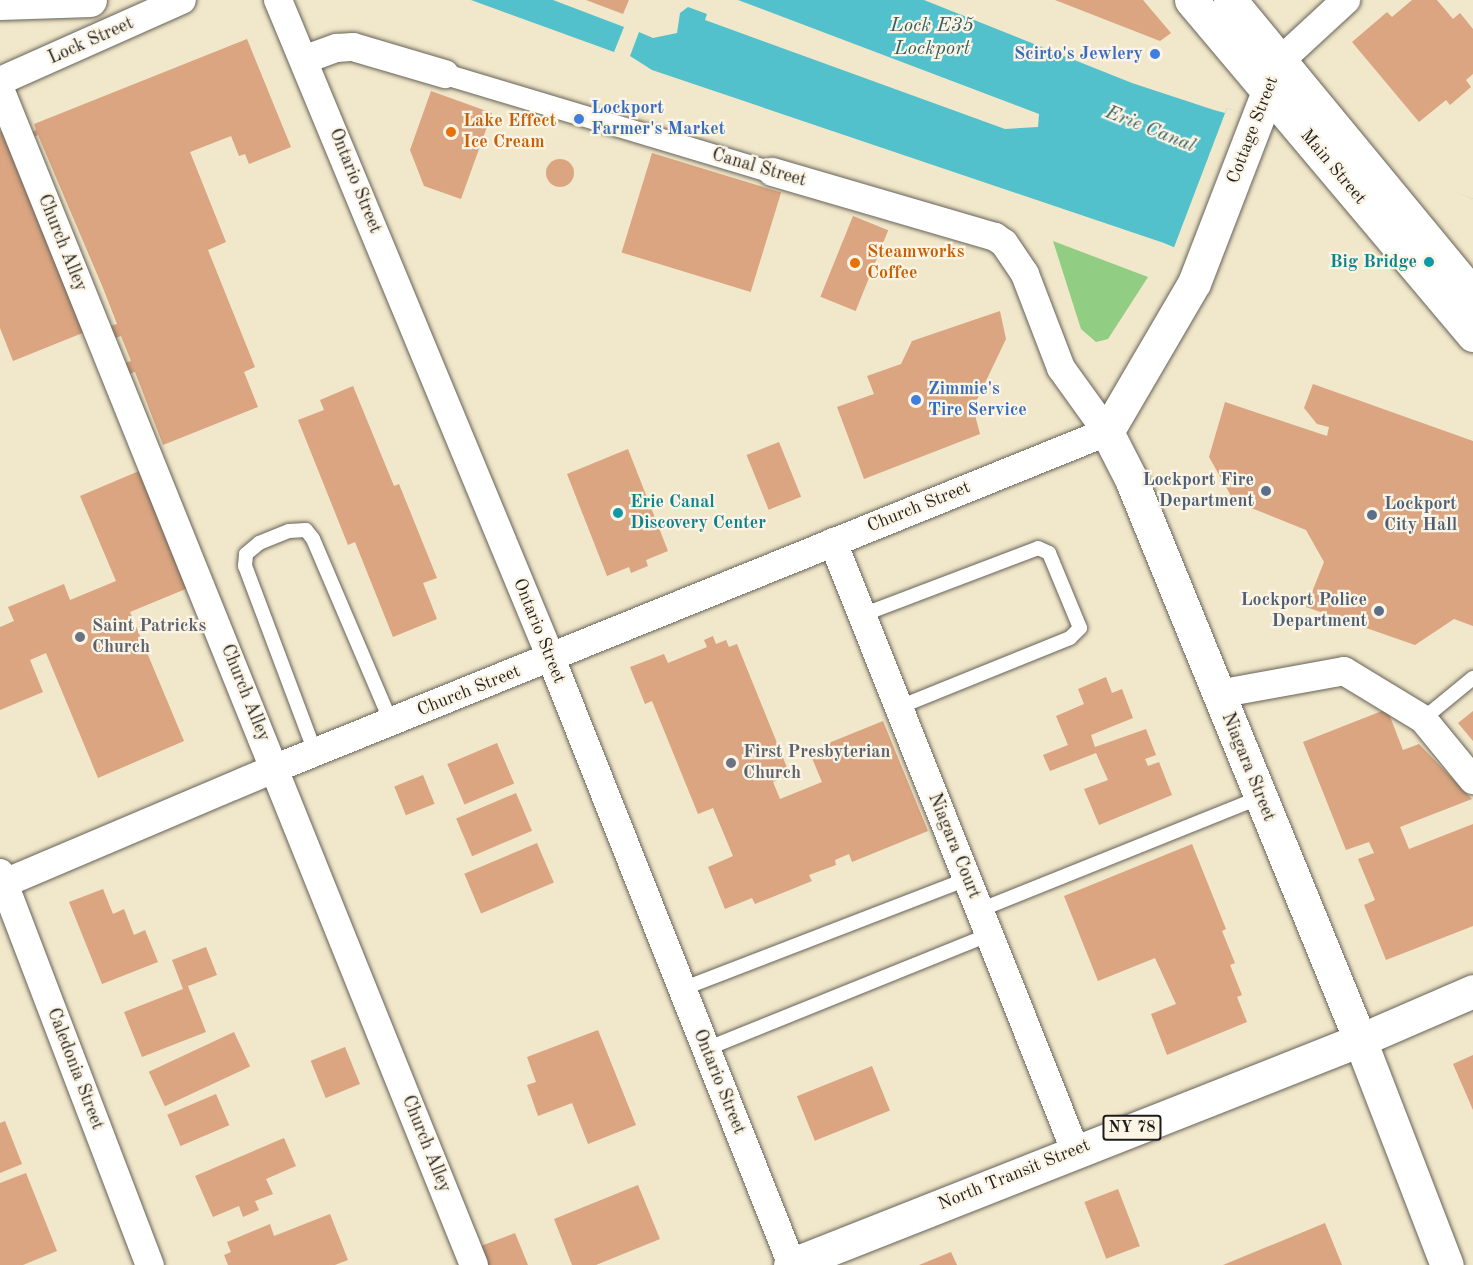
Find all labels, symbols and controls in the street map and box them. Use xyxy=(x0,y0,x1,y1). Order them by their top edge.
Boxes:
street label: Lock Street xyxy=(45,13,137,69)
water label: Lock E35 Lockport xyxy=(890,15,974,62)
place label: Scirto's Jewlery xyxy=(1014,43,1143,65)
marker: Scirto's Jewlery xyxy=(1148,47,1162,61)
street label: Cottage Street xyxy=(1223,73,1283,187)
place label: Lockport Farmer's Market xyxy=(591,98,725,140)
water label: Erie Canal xyxy=(1101,101,1199,159)
place label: Lake Effect Ice Cream xyxy=(463,111,556,154)
marker: Lockport Farmer's Market xyxy=(572,112,586,126)
street label: Ontario Street xyxy=(324,125,386,237)
marker: Lake Effect Ice Cream xyxy=(444,125,458,139)
street label: Main Street xyxy=(1295,125,1371,209)
street label: Canal Street xyxy=(709,144,809,192)
street label: Church Alley xyxy=(33,191,91,295)
place label: Steamworks Coffee xyxy=(867,242,964,284)
place label: Big Bridge xyxy=(1330,251,1417,273)
marker: Big Bridge xyxy=(1422,255,1436,269)
marker: Steamworks Coffee xyxy=(848,256,862,270)
place label: Zimmie's Tire Service xyxy=(928,379,1027,422)
marker: Zimmie's Tire Service xyxy=(909,393,923,407)
place label: Lockport Fire Department xyxy=(1142,470,1254,512)
street label: Church Street xyxy=(864,477,974,537)
marker: Lockport Fire Department xyxy=(1259,484,1273,498)
place label: Erie Canal Discovery Center xyxy=(630,492,766,534)
place label: Lockport City Hall xyxy=(1384,494,1457,536)
marker: Erie Canal Discovery Center xyxy=(611,506,625,520)
marker: Lockport City Hall xyxy=(1365,508,1379,522)
street label: Ontario Street xyxy=(508,575,570,687)
place label: Lockport Police Department xyxy=(1241,590,1367,632)
marker: Lockport Police Department xyxy=(1372,604,1386,618)
place label: Saint Patricks Church xyxy=(92,616,206,658)
marker: Saint Patricks Church xyxy=(73,630,87,644)
street label: Church Alley xyxy=(216,641,274,745)
street label: Church Street xyxy=(414,661,524,721)
street label: Niagara Street xyxy=(1216,710,1280,824)
place label: First Presbyterian Church xyxy=(743,742,890,784)
marker: First Presbyterian Church xyxy=(724,756,738,770)
street label: Niagara Court xyxy=(923,790,985,902)
street label: Caledonia Street xyxy=(42,1005,108,1133)
street label: Ontario Street xyxy=(688,1026,750,1138)
street label: Church Alley xyxy=(397,1092,455,1196)
road number: NY 78 xyxy=(1102,1115,1162,1141)
street label: North Transit Street xyxy=(935,1135,1093,1215)

